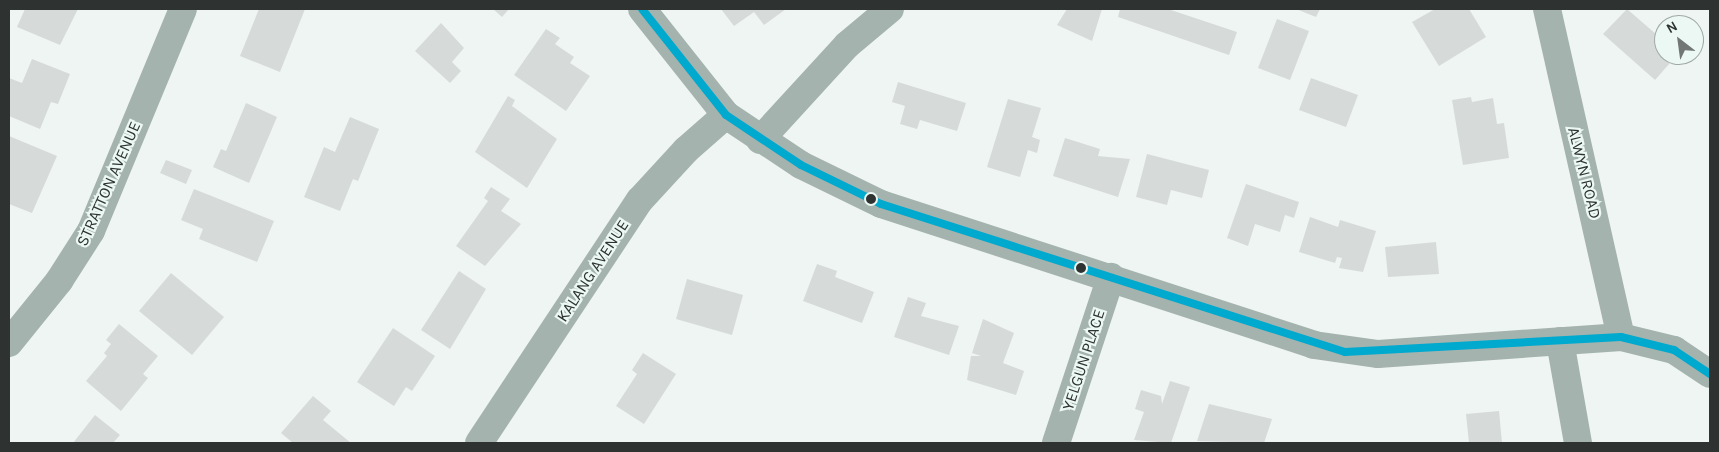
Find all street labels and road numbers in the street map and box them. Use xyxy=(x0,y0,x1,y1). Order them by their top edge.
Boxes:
street label: STRATTON AVENUE xyxy=(73,119,145,249)
street label: ALWYN ROAD xyxy=(1563,125,1605,221)
street label: KALANG AVENUE xyxy=(553,216,633,326)
street label: YELGUN PLACE xyxy=(1059,307,1109,413)

